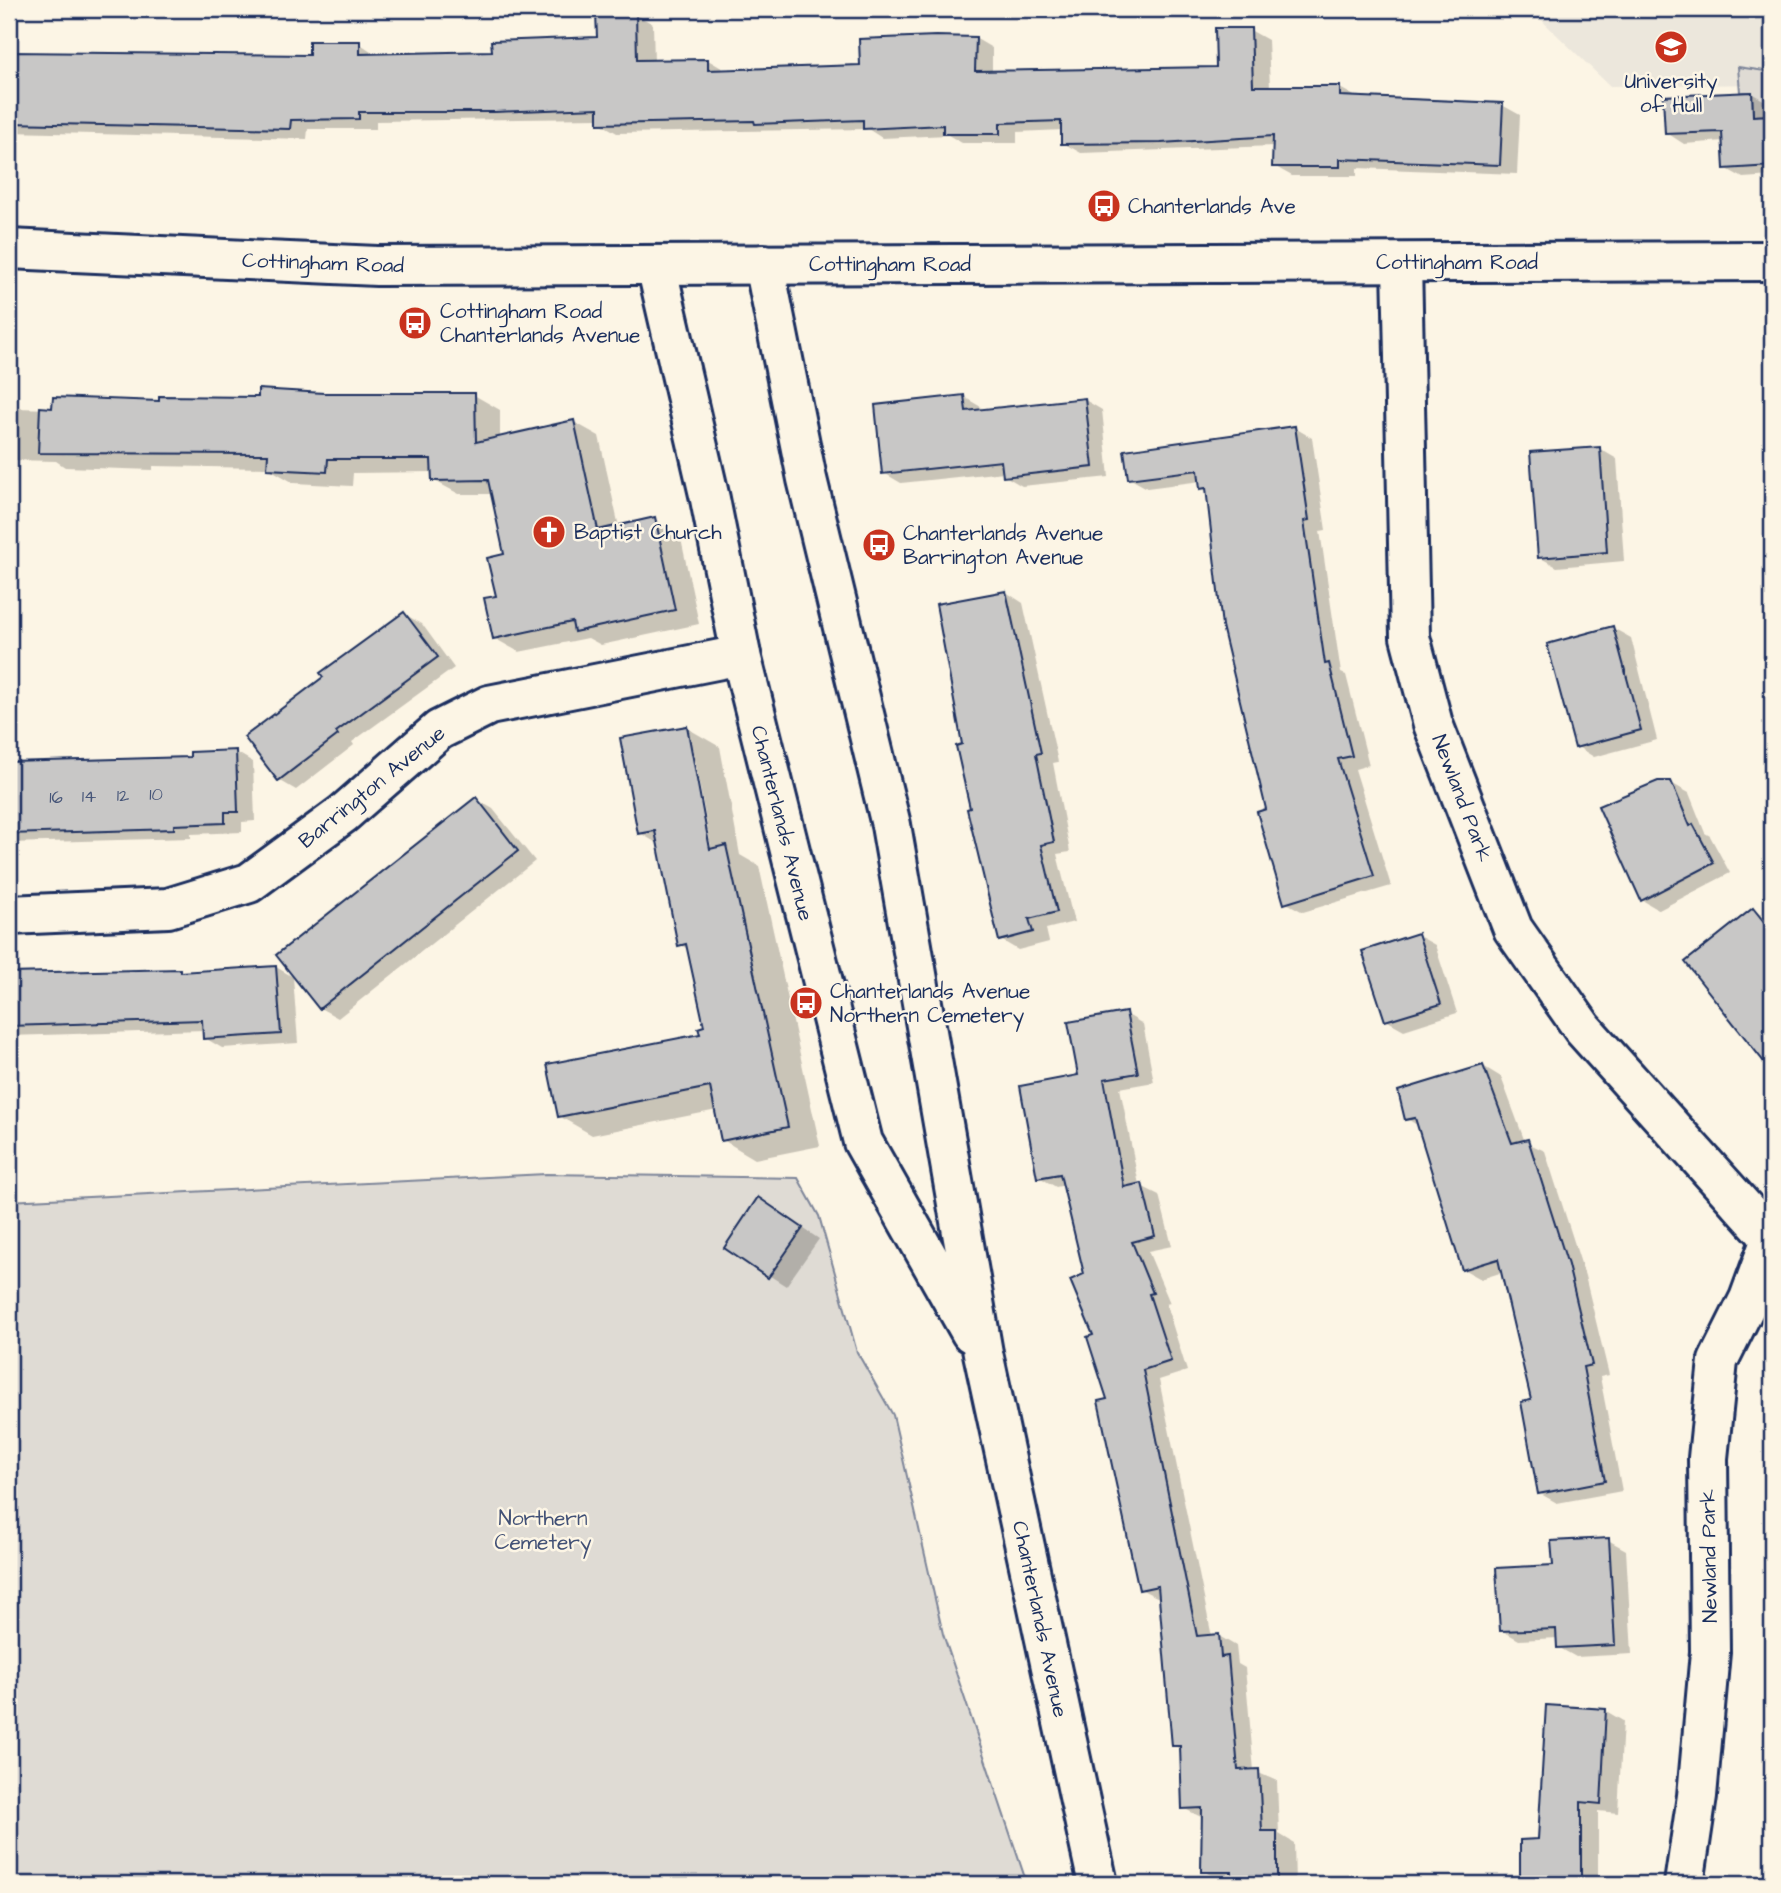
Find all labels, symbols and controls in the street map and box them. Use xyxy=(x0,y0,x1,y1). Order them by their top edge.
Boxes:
school or university icon: University of Hull xyxy=(1652,28,1690,66)
place label: University of Hull xyxy=(1624,67,1718,120)
bus stop icon: Chanterlands Ave xyxy=(1085,187,1123,225)
place label: Chanterlands Ave xyxy=(1128,192,1296,221)
street label: Cottingham Road xyxy=(241,246,405,282)
street label: Cottingham Road xyxy=(1376,248,1538,279)
street label: Cottingham Road xyxy=(809,250,971,281)
place label: Cottingham Road Chanterlands Avenue xyxy=(440,297,640,350)
bus stop icon: Cottingham Road Chanterlands Avenue xyxy=(396,304,434,342)
church icon: Baptist Church xyxy=(530,513,568,551)
place label: Baptist Church xyxy=(574,518,722,548)
place label: Chanterlands Avenue Barrington Avenue xyxy=(903,519,1103,574)
bus stop icon: Chanterlands Avenue Barrington Avenue xyxy=(860,526,898,564)
street label: Barrington Avenue xyxy=(293,719,453,857)
street label: Chanterlands Avenue xyxy=(744,722,820,924)
street label: Newland Park xyxy=(1425,730,1500,866)
house number: 10 xyxy=(149,782,163,807)
house number: 12 xyxy=(117,783,130,808)
house number: 14 xyxy=(82,784,96,809)
house number: 16 xyxy=(49,785,63,810)
place label: Chanterlands Avenue Northern Cemetery xyxy=(830,977,1030,1032)
bus stop icon: Chanterlands Avenue Northern Cemetery xyxy=(787,984,825,1022)
street label: Newland Park xyxy=(1693,1489,1725,1623)
park label: Northern Cemetery xyxy=(495,1504,592,1559)
street label: Chanterlands Avenue xyxy=(1005,1518,1075,1720)

